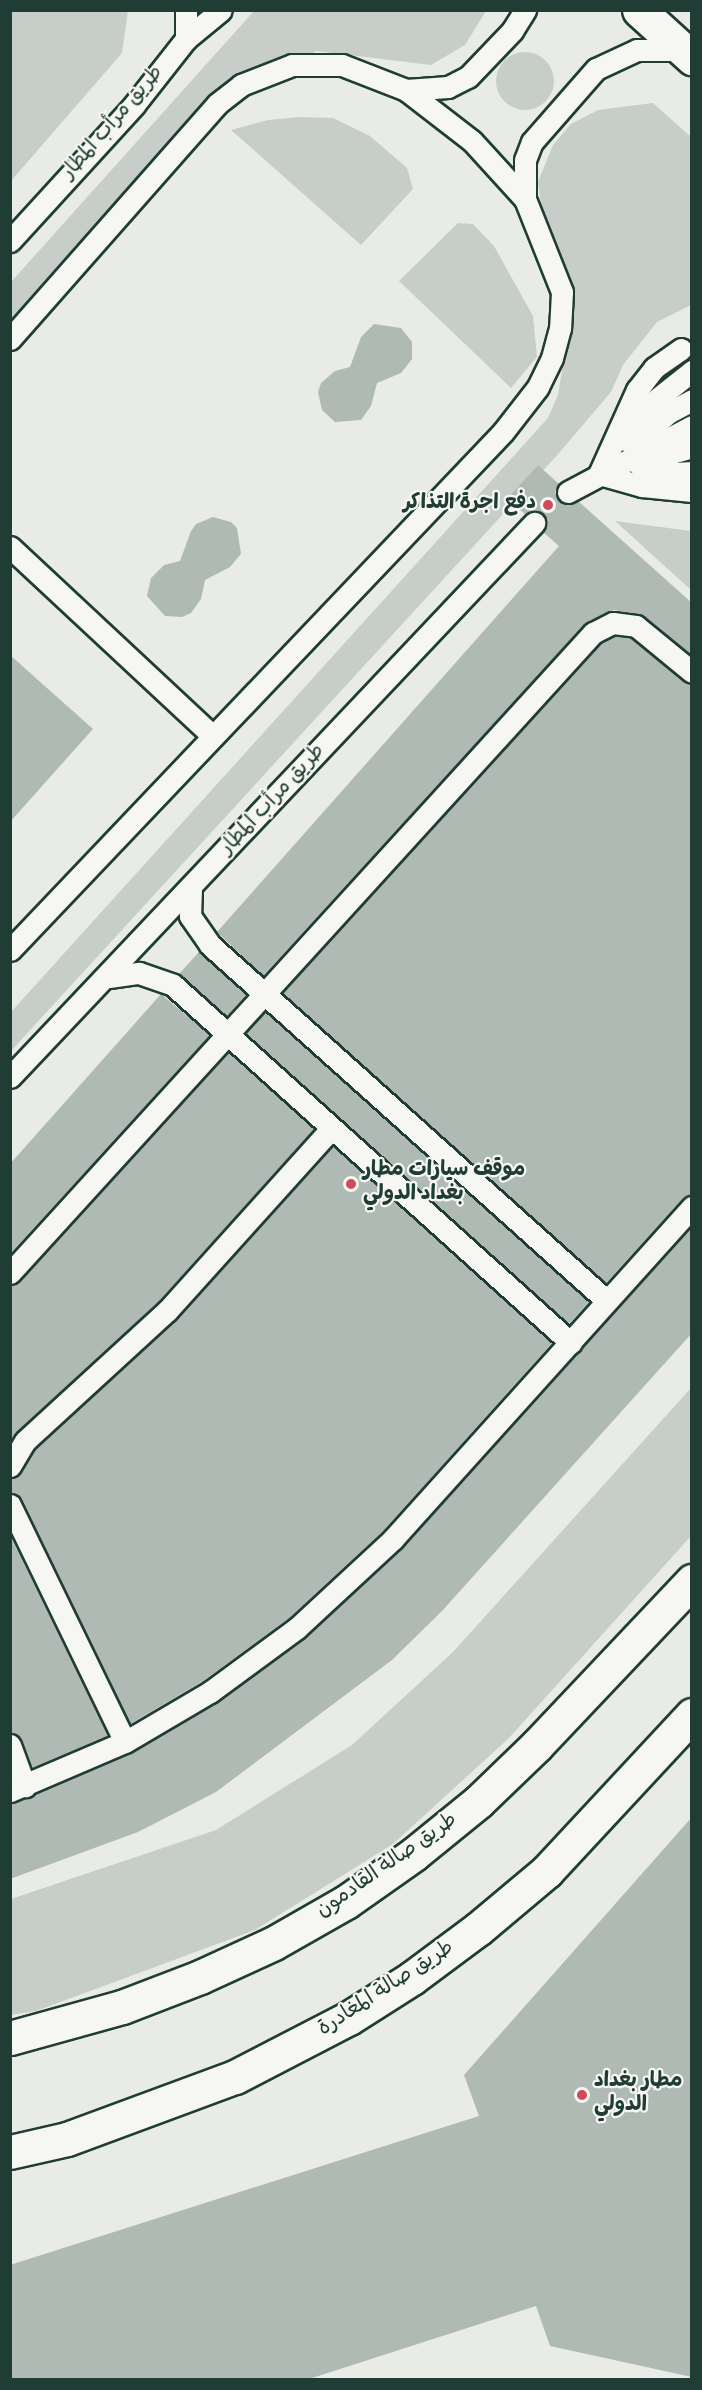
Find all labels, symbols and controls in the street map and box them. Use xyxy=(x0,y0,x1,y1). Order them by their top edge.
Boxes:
street label: طريق مرأب المطار xyxy=(58,62,170,186)
place label: دفع اجرة التذاكر xyxy=(403,492,536,518)
marker: دفع اجرة التذاكر xyxy=(541,498,555,512)
street label: طريق مرأب المطار xyxy=(216,740,332,862)
place label: موقف سيارات مطار بغداد الدولي xyxy=(363,1159,525,1209)
marker: موقف سيارات مطار بغداد الدولي xyxy=(344,1177,358,1191)
street label: طريق صالة القادمون xyxy=(313,1809,463,1925)
street label: طريق صالة المغادرة xyxy=(314,1937,460,2043)
place label: مطار بغداد الدولي xyxy=(594,2070,682,2120)
marker: مطار بغداد الدولي xyxy=(575,2088,589,2102)

